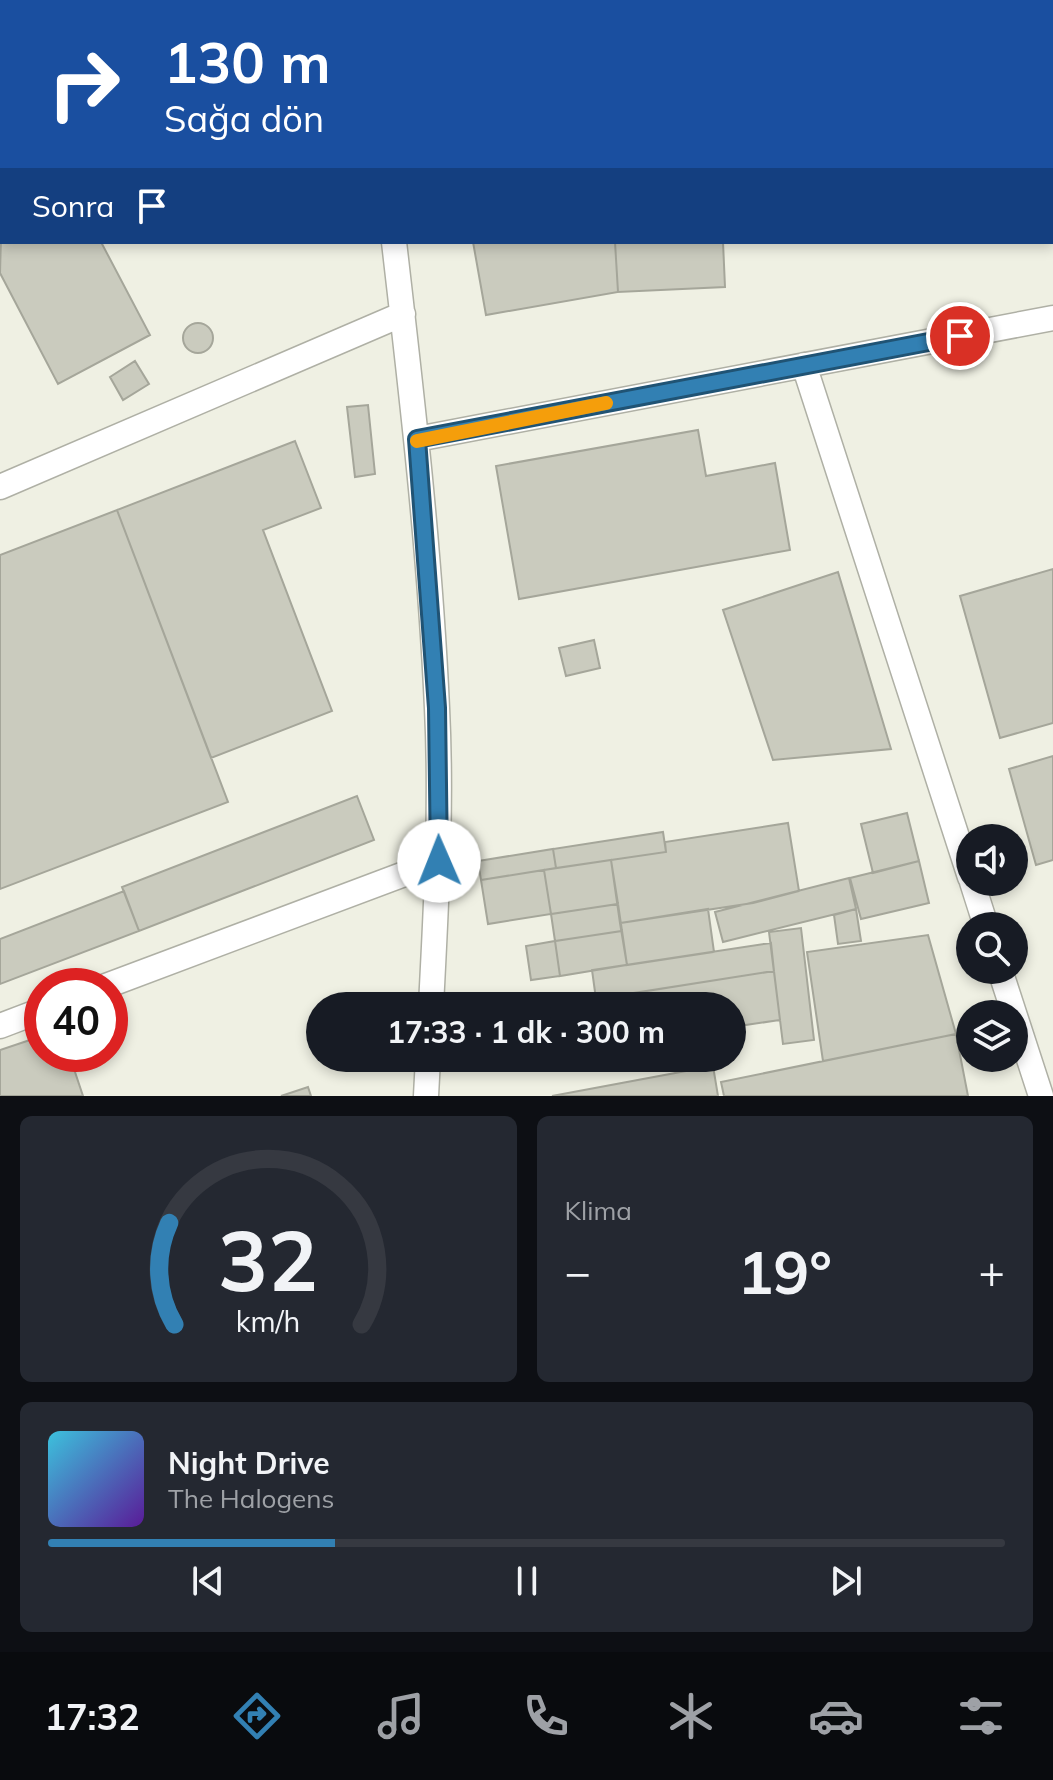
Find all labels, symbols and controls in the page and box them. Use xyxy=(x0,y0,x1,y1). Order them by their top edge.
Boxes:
text: 130 m xyxy=(164,27,331,97)
icon: right xyxy=(32,32,136,136)
text: Sağa dön xyxy=(164,96,324,141)
icon: arrive xyxy=(130,184,174,228)
text: Sonra xyxy=(32,187,114,225)
pin xyxy=(926,302,994,370)
icon: arrive xyxy=(938,314,982,358)
position arrow xyxy=(397,819,481,903)
map controls xyxy=(956,824,1028,1072)
button: sound xyxy=(956,824,1028,896)
button: search xyxy=(956,912,1028,984)
speed limit sign: 40 xyxy=(24,968,128,1072)
button: layers xyxy=(956,1000,1028,1072)
text: 17:33 · 1 dk · 300 m xyxy=(387,1013,665,1051)
text: Klima xyxy=(565,1194,632,1227)
text: 32 xyxy=(218,1207,318,1312)
text: 19° xyxy=(737,1234,832,1309)
text: − xyxy=(565,1244,591,1299)
text: + xyxy=(979,1244,1005,1299)
text: km/h xyxy=(236,1303,301,1339)
text: Night Drive xyxy=(168,1444,330,1482)
text: The Halogens xyxy=(168,1482,334,1515)
icon: previous xyxy=(186,1559,230,1603)
icon: pause xyxy=(505,1559,549,1603)
icon: next xyxy=(824,1559,868,1603)
icon: directions xyxy=(229,1688,285,1744)
icon: music xyxy=(373,1688,429,1744)
icon: phone xyxy=(518,1688,574,1744)
icon: climate xyxy=(663,1688,719,1744)
icon: car xyxy=(808,1688,864,1744)
icon: filters xyxy=(953,1688,1009,1744)
text: 17:32 xyxy=(44,1694,140,1739)

